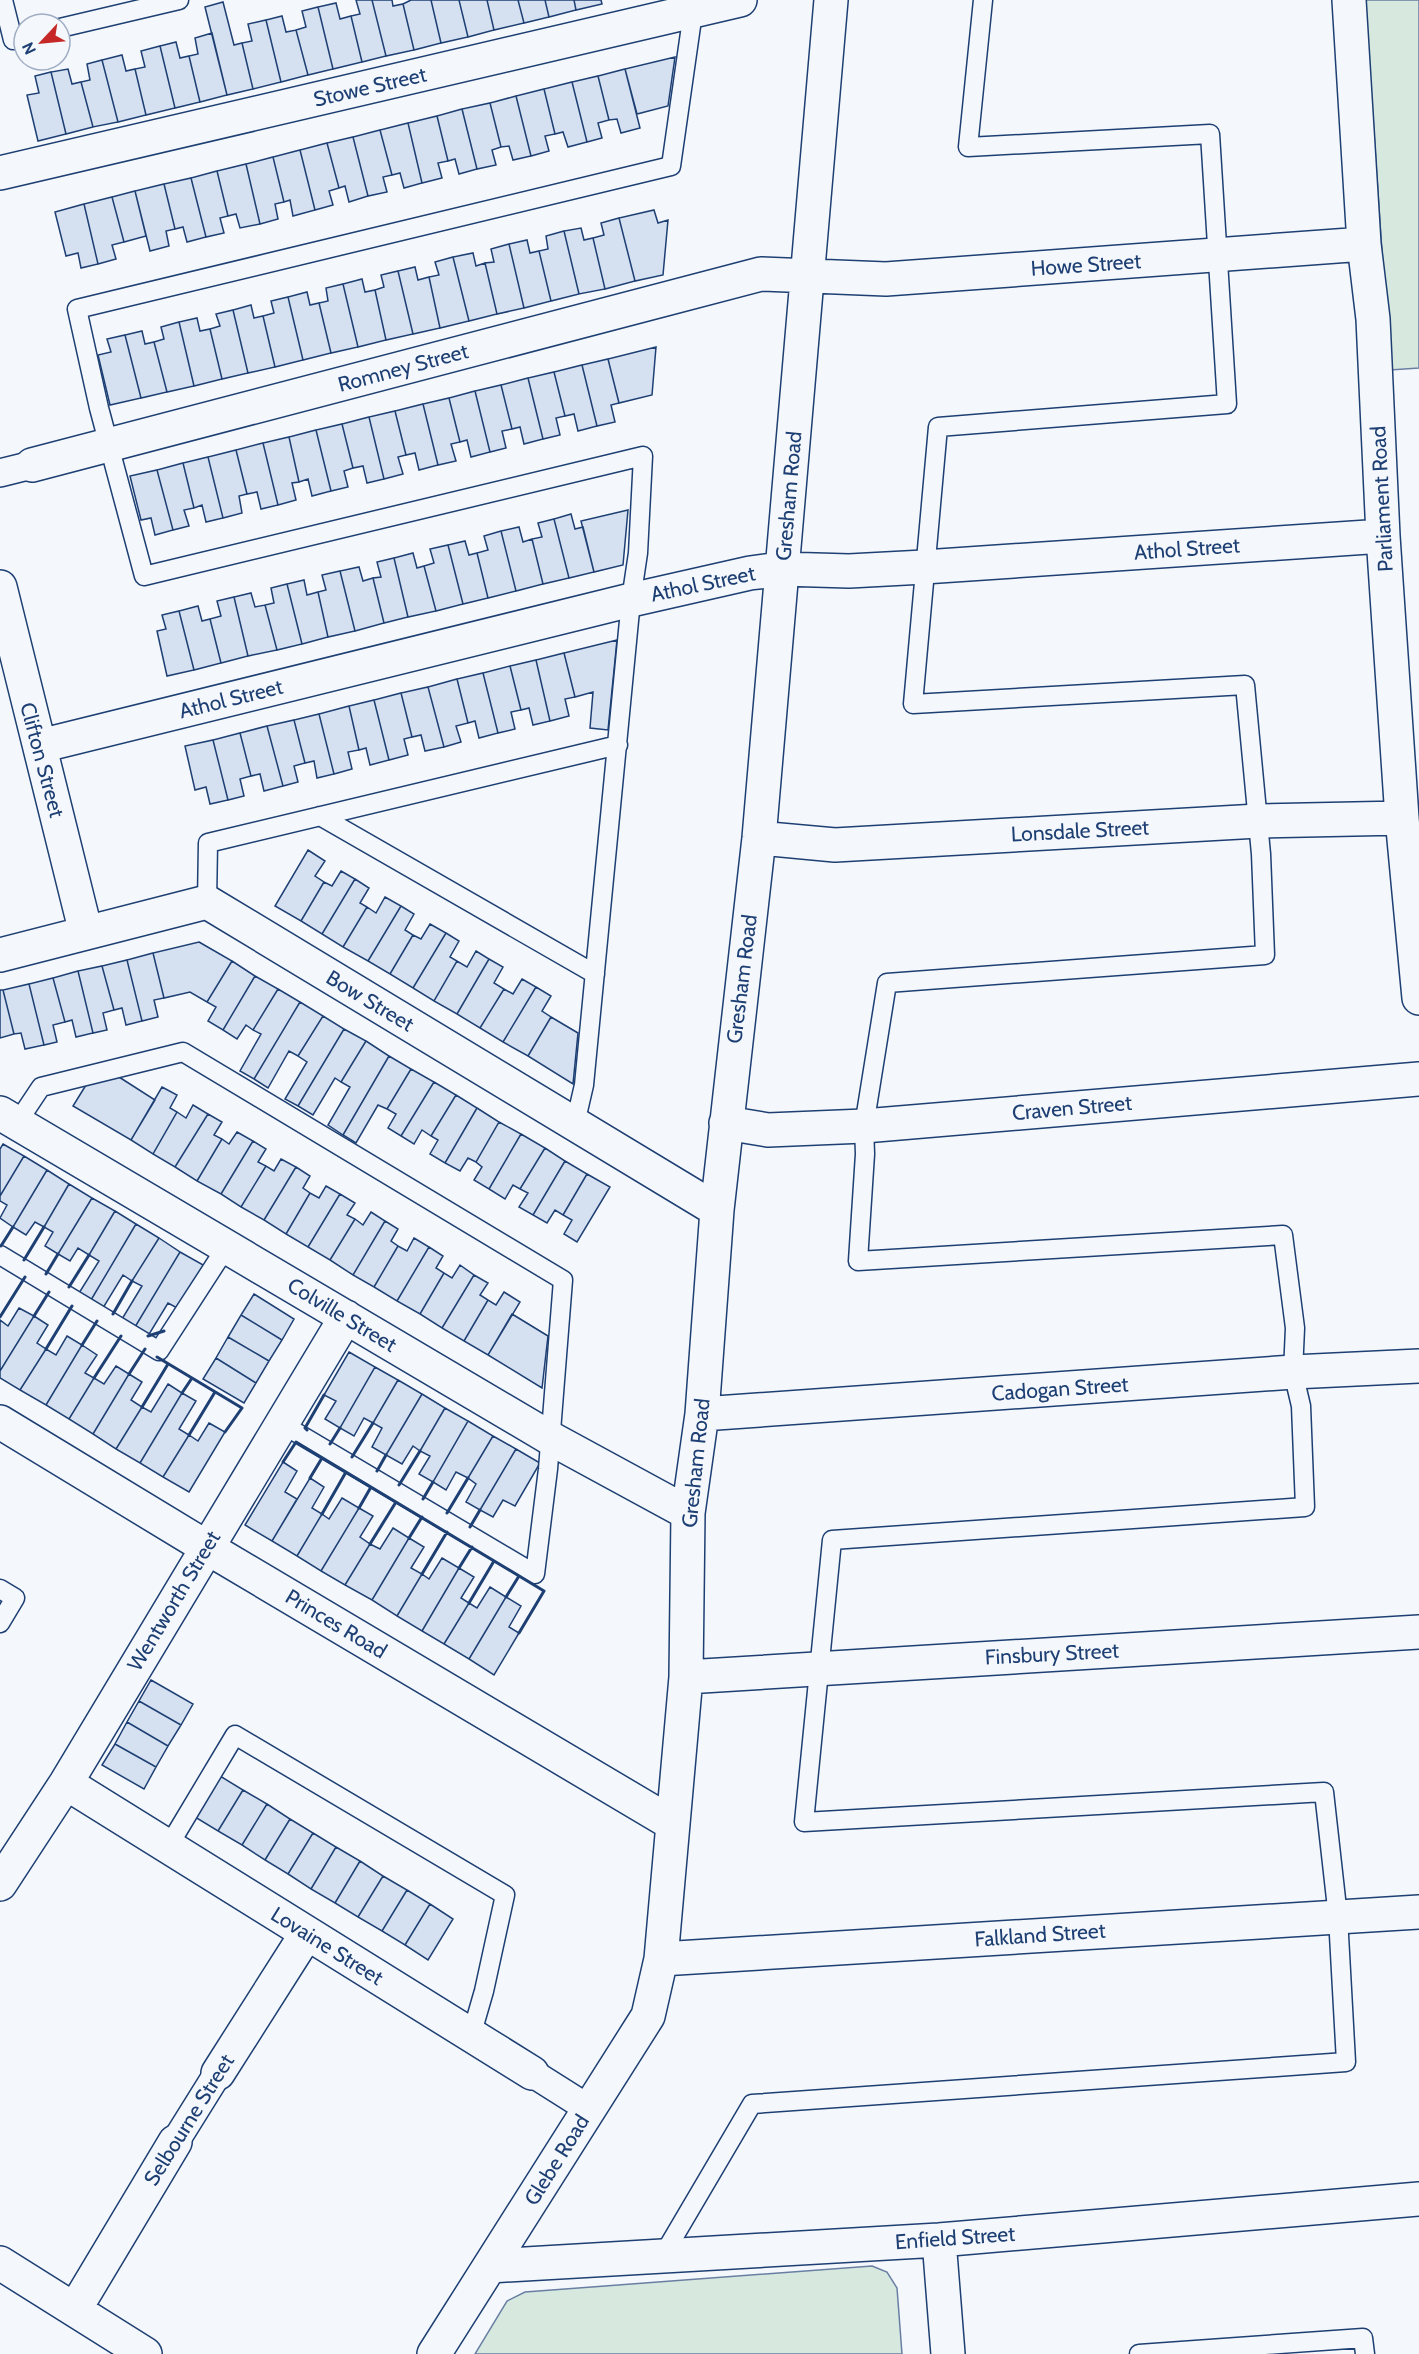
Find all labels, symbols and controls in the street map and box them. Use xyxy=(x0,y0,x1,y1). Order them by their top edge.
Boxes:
north arrow xyxy=(12,12,72,72)
text: N xyxy=(18,39,40,58)
street label: Stowe Street xyxy=(311,61,429,112)
street label: Howe Street xyxy=(1030,248,1142,281)
street label: Romney Street xyxy=(335,338,471,397)
street label: Parliament Road xyxy=(1365,425,1398,573)
street label: Gresham Road xyxy=(770,430,807,562)
street label: Athol Street xyxy=(1133,532,1241,565)
street label: Athol Street xyxy=(648,560,757,607)
street label: Athol Street xyxy=(176,674,285,723)
street label: Clifton Street xyxy=(15,700,70,820)
street label: Lonsdale Street xyxy=(1010,814,1150,847)
street label: Gresham Road xyxy=(721,913,762,1045)
street label: Bow Street xyxy=(322,965,419,1036)
street label: Craven Street xyxy=(1011,1090,1133,1125)
street label: Colville Street xyxy=(283,1272,401,1357)
street label: Cadogan Street xyxy=(991,1371,1129,1406)
street label: Gresham Road xyxy=(676,1397,715,1529)
street label: Wentworth Street xyxy=(122,1526,225,1675)
street label: Princes Road xyxy=(281,1584,391,1664)
street label: Finsbury Street xyxy=(984,1638,1120,1669)
street label: Lovaine Street xyxy=(267,1901,388,1990)
street label: Falkland Street xyxy=(974,1917,1106,1952)
street label: Selbourne Street xyxy=(138,2050,239,2190)
street label: Glebe Road xyxy=(519,2110,594,2210)
street label: Enfield Street xyxy=(894,2221,1016,2254)

